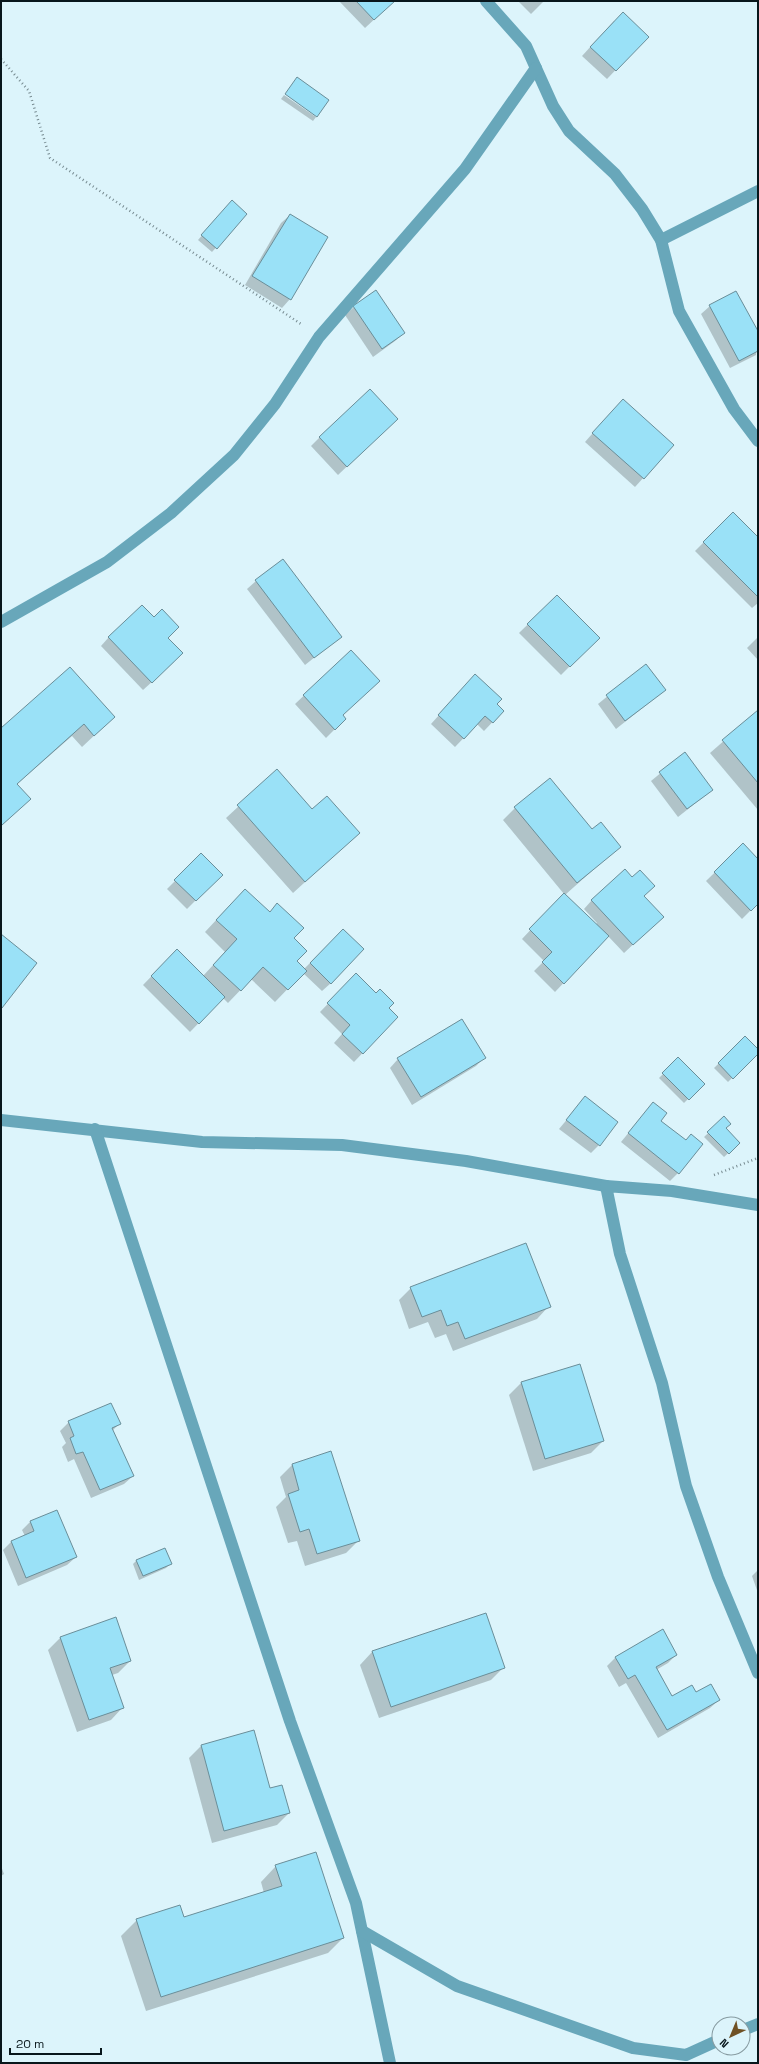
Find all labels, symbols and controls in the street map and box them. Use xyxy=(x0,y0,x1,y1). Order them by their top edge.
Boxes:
north arrow xyxy=(711,2016,751,2056)
scale bar xyxy=(10,2030,101,2056)
text: 20 m xyxy=(16,2036,44,2052)
text: N xyxy=(717,2036,732,2051)

